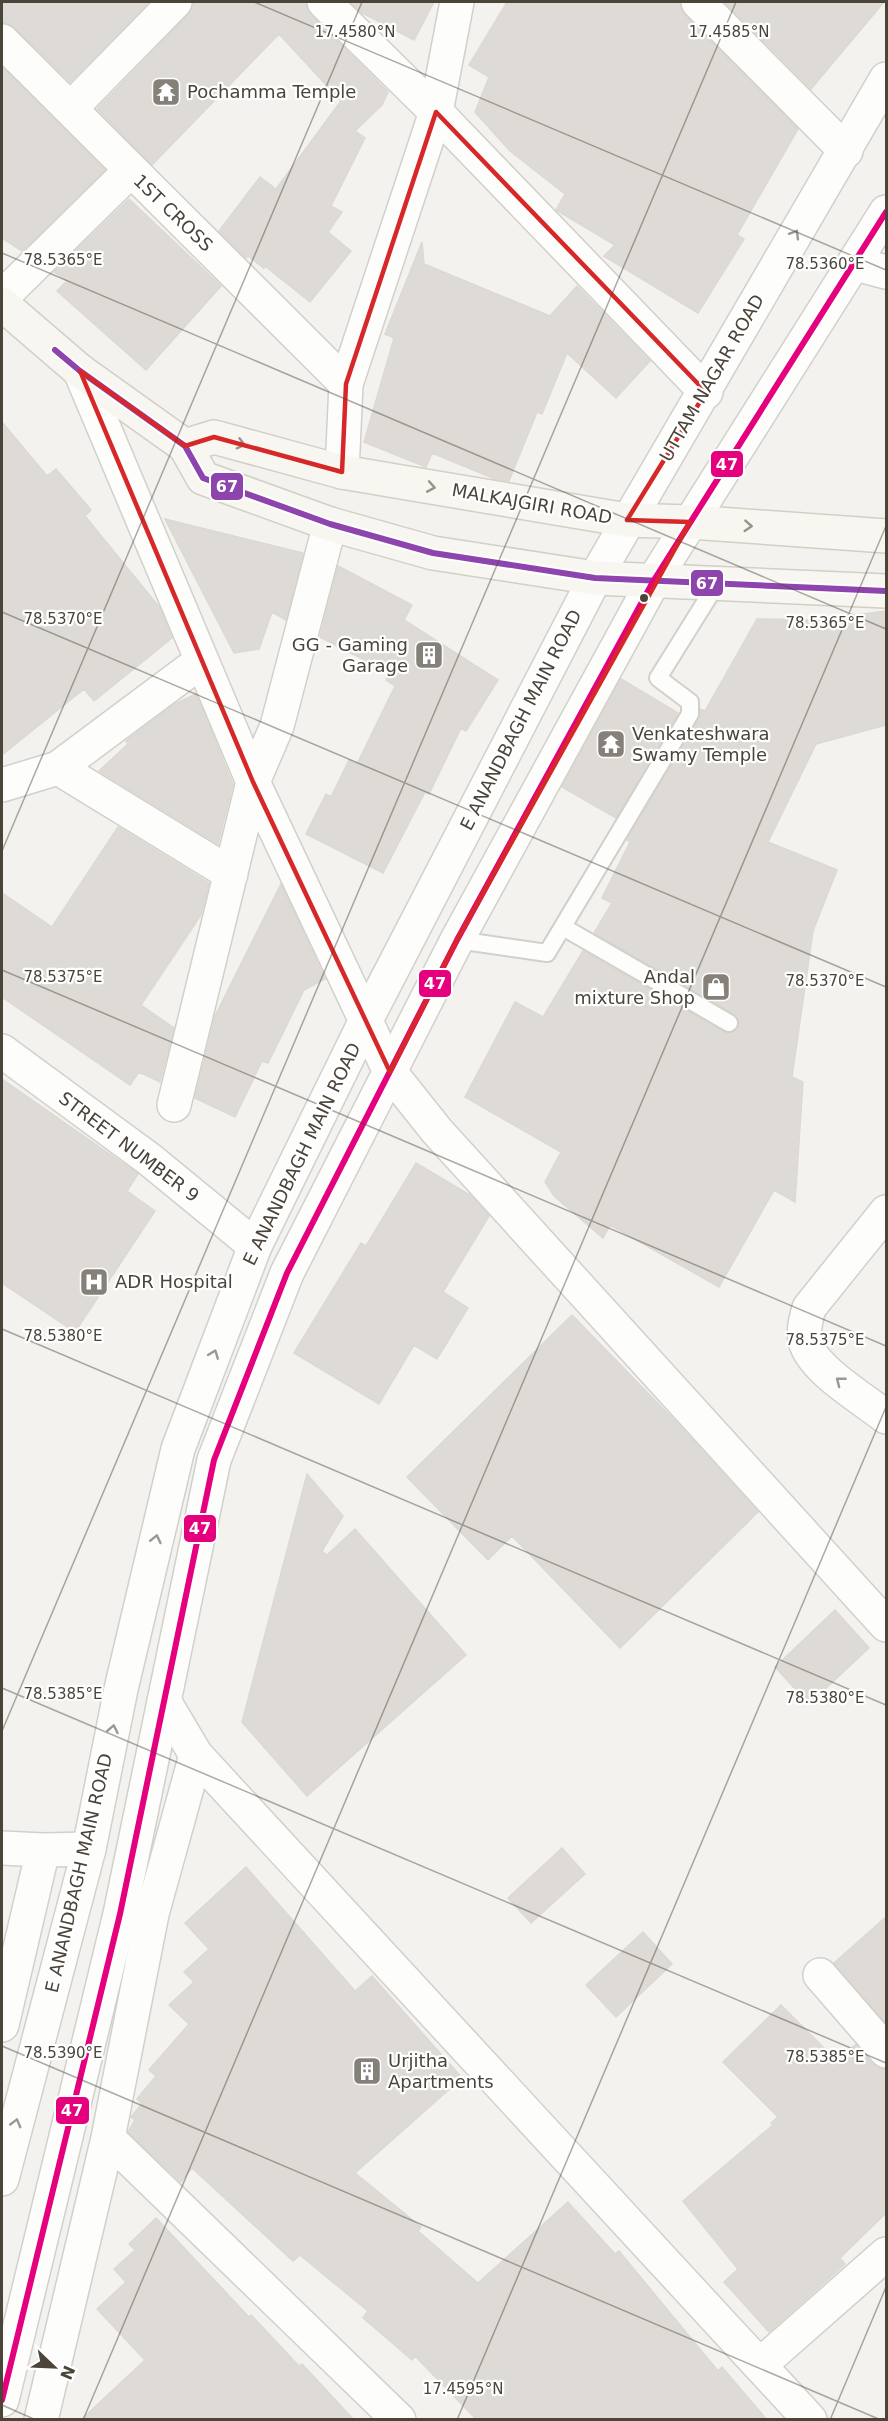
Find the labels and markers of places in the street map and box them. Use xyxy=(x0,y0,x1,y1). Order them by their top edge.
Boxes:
temple icon: Pochamma Temple xyxy=(150,76,182,108)
place label: Pochamma Temple xyxy=(187,81,356,102)
unlabelled marker xyxy=(638,592,650,604)
place label: GG - Gaming Garage xyxy=(292,634,408,676)
building icon: GG - Gaming Garage xyxy=(413,639,445,671)
place label: Venkateshwara Swamy Temple xyxy=(632,723,770,765)
temple icon: Venkateshwara Swamy Temple xyxy=(595,728,627,760)
place label: Andal mixture Shop xyxy=(574,966,695,1008)
shop icon: Andal mixture Shop xyxy=(700,971,732,1003)
hospital icon: ADR Hospital xyxy=(78,1266,110,1298)
place label: ADR Hospital xyxy=(115,1271,233,1292)
place label: Urjitha Apartments xyxy=(388,2050,494,2092)
building icon: Urjitha Apartments xyxy=(351,2055,383,2087)

